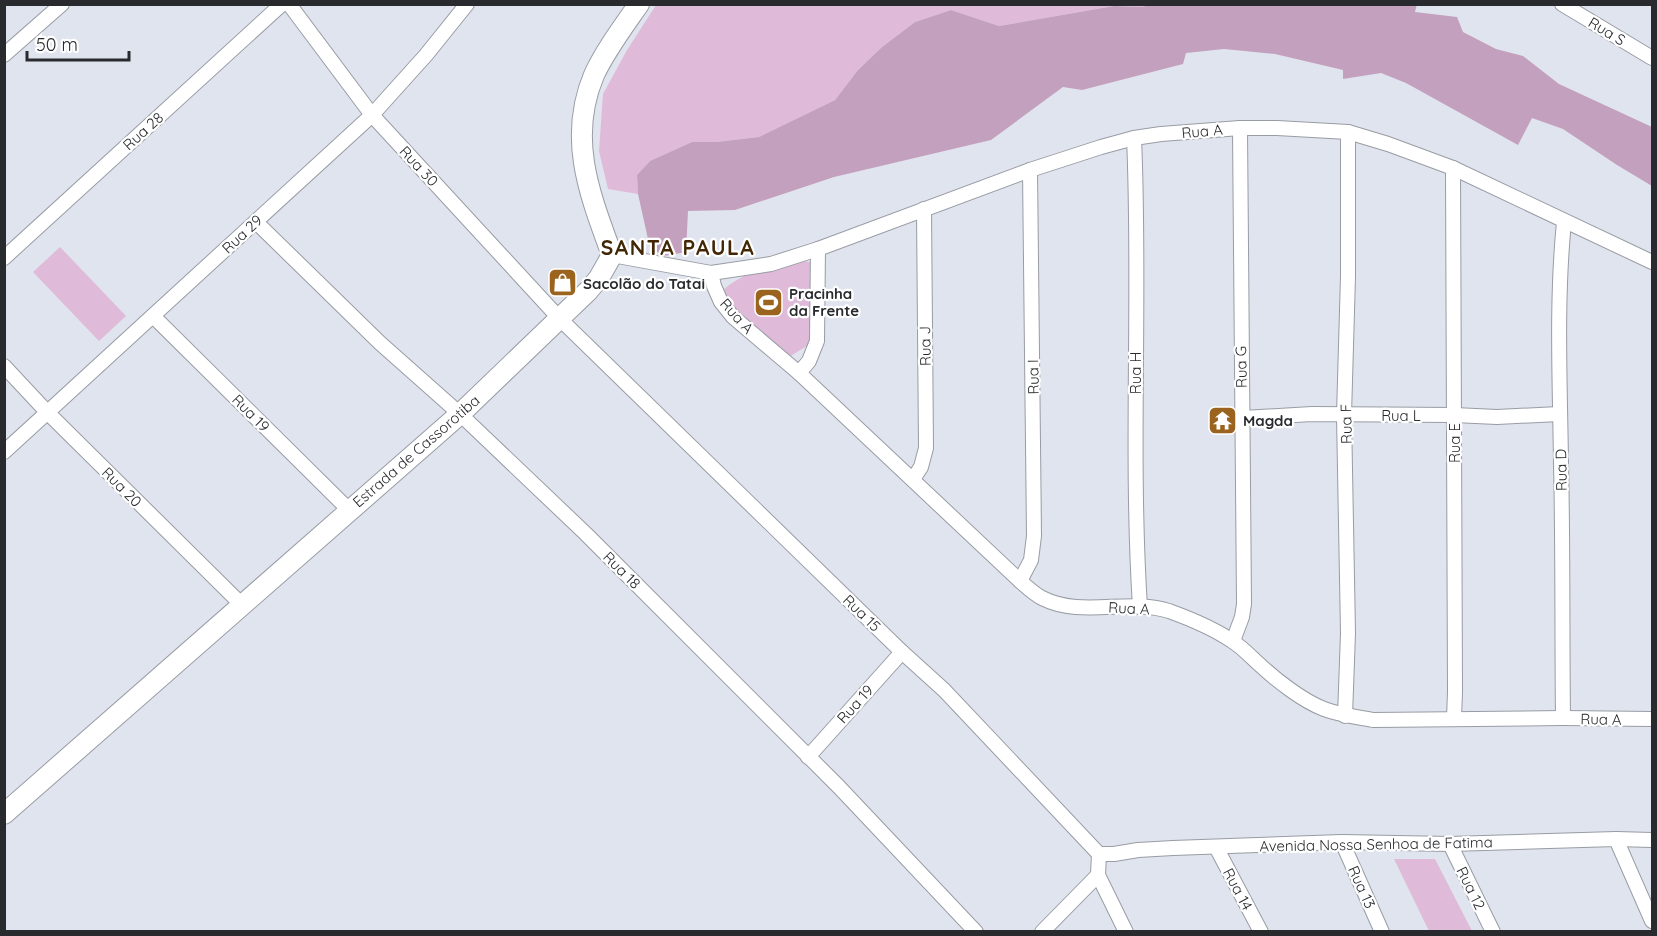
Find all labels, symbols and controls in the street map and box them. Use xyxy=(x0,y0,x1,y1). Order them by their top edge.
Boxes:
street label: Rua S xyxy=(1585,13,1629,49)
scale bar xyxy=(27,24,129,62)
text: 50 m xyxy=(36,33,78,56)
street label: Rua 28 xyxy=(119,108,167,154)
street label: Rua A xyxy=(1181,120,1224,142)
street label: Rua 30 xyxy=(396,142,443,190)
street label: Rua 29 xyxy=(218,211,266,257)
district label: SANTA PAULA xyxy=(601,234,755,260)
shop icon: Sacolão do Tatai xyxy=(546,267,578,299)
place label: Sacolão do Tatai xyxy=(583,274,705,293)
place label: Pracinha da Frente xyxy=(789,284,859,320)
sports icon: Pracinha da Frente xyxy=(752,286,784,318)
street label: Rua A xyxy=(716,294,758,338)
street label: Rua J xyxy=(915,326,935,366)
street label: Rua G xyxy=(1231,346,1251,388)
street label: Rua H xyxy=(1126,352,1145,394)
street label: Rua I xyxy=(1023,359,1043,395)
street label: Rua 19 xyxy=(228,390,274,436)
street label: Estrada de Cassorotiba xyxy=(349,391,483,511)
temple icon: Magda xyxy=(1206,404,1238,436)
street label: Rua F xyxy=(1336,404,1356,444)
street label: Rua L xyxy=(1381,406,1421,425)
place label: Magda xyxy=(1243,411,1293,430)
street label: Rua E xyxy=(1445,423,1464,463)
street label: Rua D xyxy=(1551,448,1571,491)
street label: Rua 20 xyxy=(98,463,146,511)
street label: Rua 18 xyxy=(599,547,645,593)
street label: Rua 15 xyxy=(839,590,885,636)
street label: Rua A xyxy=(1108,597,1150,619)
street label: Rua 19 xyxy=(833,681,877,727)
street label: Rua A xyxy=(1580,709,1622,729)
street label: Avenida Nossa Senhoa de Fatima xyxy=(1259,832,1493,856)
street label: Rua 13 xyxy=(1344,863,1380,912)
street label: Rua 12 xyxy=(1452,863,1490,913)
street label: Rua 14 xyxy=(1219,865,1257,913)

